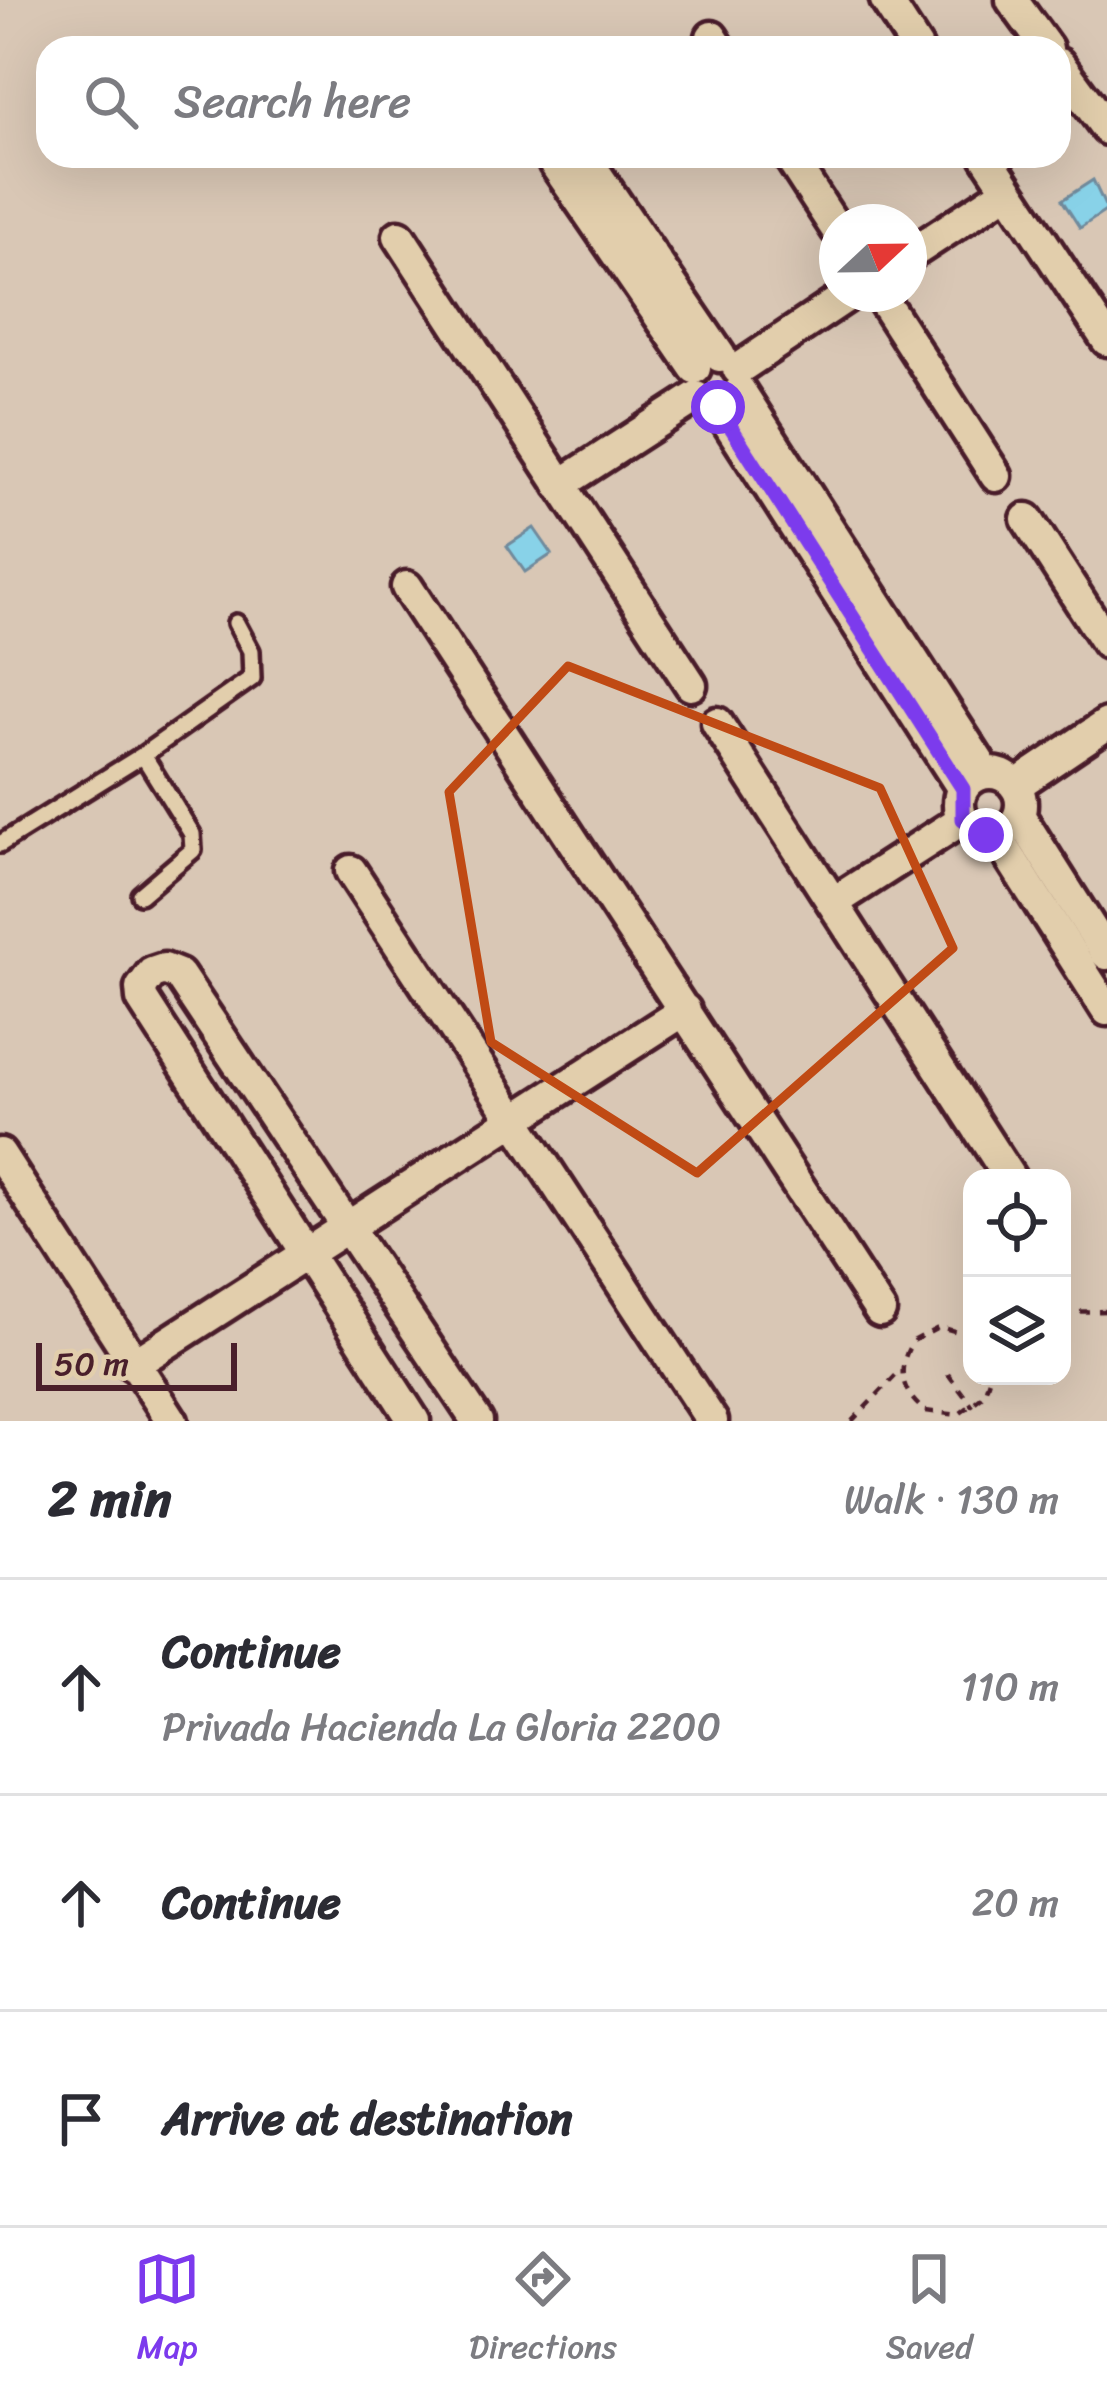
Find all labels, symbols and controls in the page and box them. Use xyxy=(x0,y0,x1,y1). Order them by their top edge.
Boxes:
search box xyxy=(36,36,1071,168)
text: Search here xyxy=(174,62,411,142)
icon: search xyxy=(78,69,144,135)
north arrow xyxy=(819,204,927,312)
route start xyxy=(691,380,745,434)
route end xyxy=(959,808,1013,862)
map controls xyxy=(963,1169,1071,1385)
button: locate xyxy=(963,1169,1071,1277)
button: layers xyxy=(963,1277,1071,1385)
text: 50 m xyxy=(54,1335,129,1393)
scale bar xyxy=(36,1337,237,1390)
text: 2 min xyxy=(48,1454,171,1544)
text: Walk · 130 m xyxy=(844,1465,1059,1534)
text: Continue xyxy=(162,1612,341,1692)
text: 110 m xyxy=(961,1652,1059,1721)
icon: ahead xyxy=(48,1654,114,1720)
text: Privada Hacienda La Gloria 2200 xyxy=(162,1692,721,1761)
text: Continue xyxy=(162,1863,341,1943)
text: 20 m xyxy=(972,1868,1059,1937)
icon: ahead xyxy=(48,1870,114,1936)
text: Arrive at destination xyxy=(162,2079,572,2159)
icon: arrive xyxy=(48,2086,114,2152)
tab: Map xyxy=(134,2246,200,2376)
tab: Directions xyxy=(469,2246,617,2376)
tab: Saved xyxy=(886,2246,973,2376)

